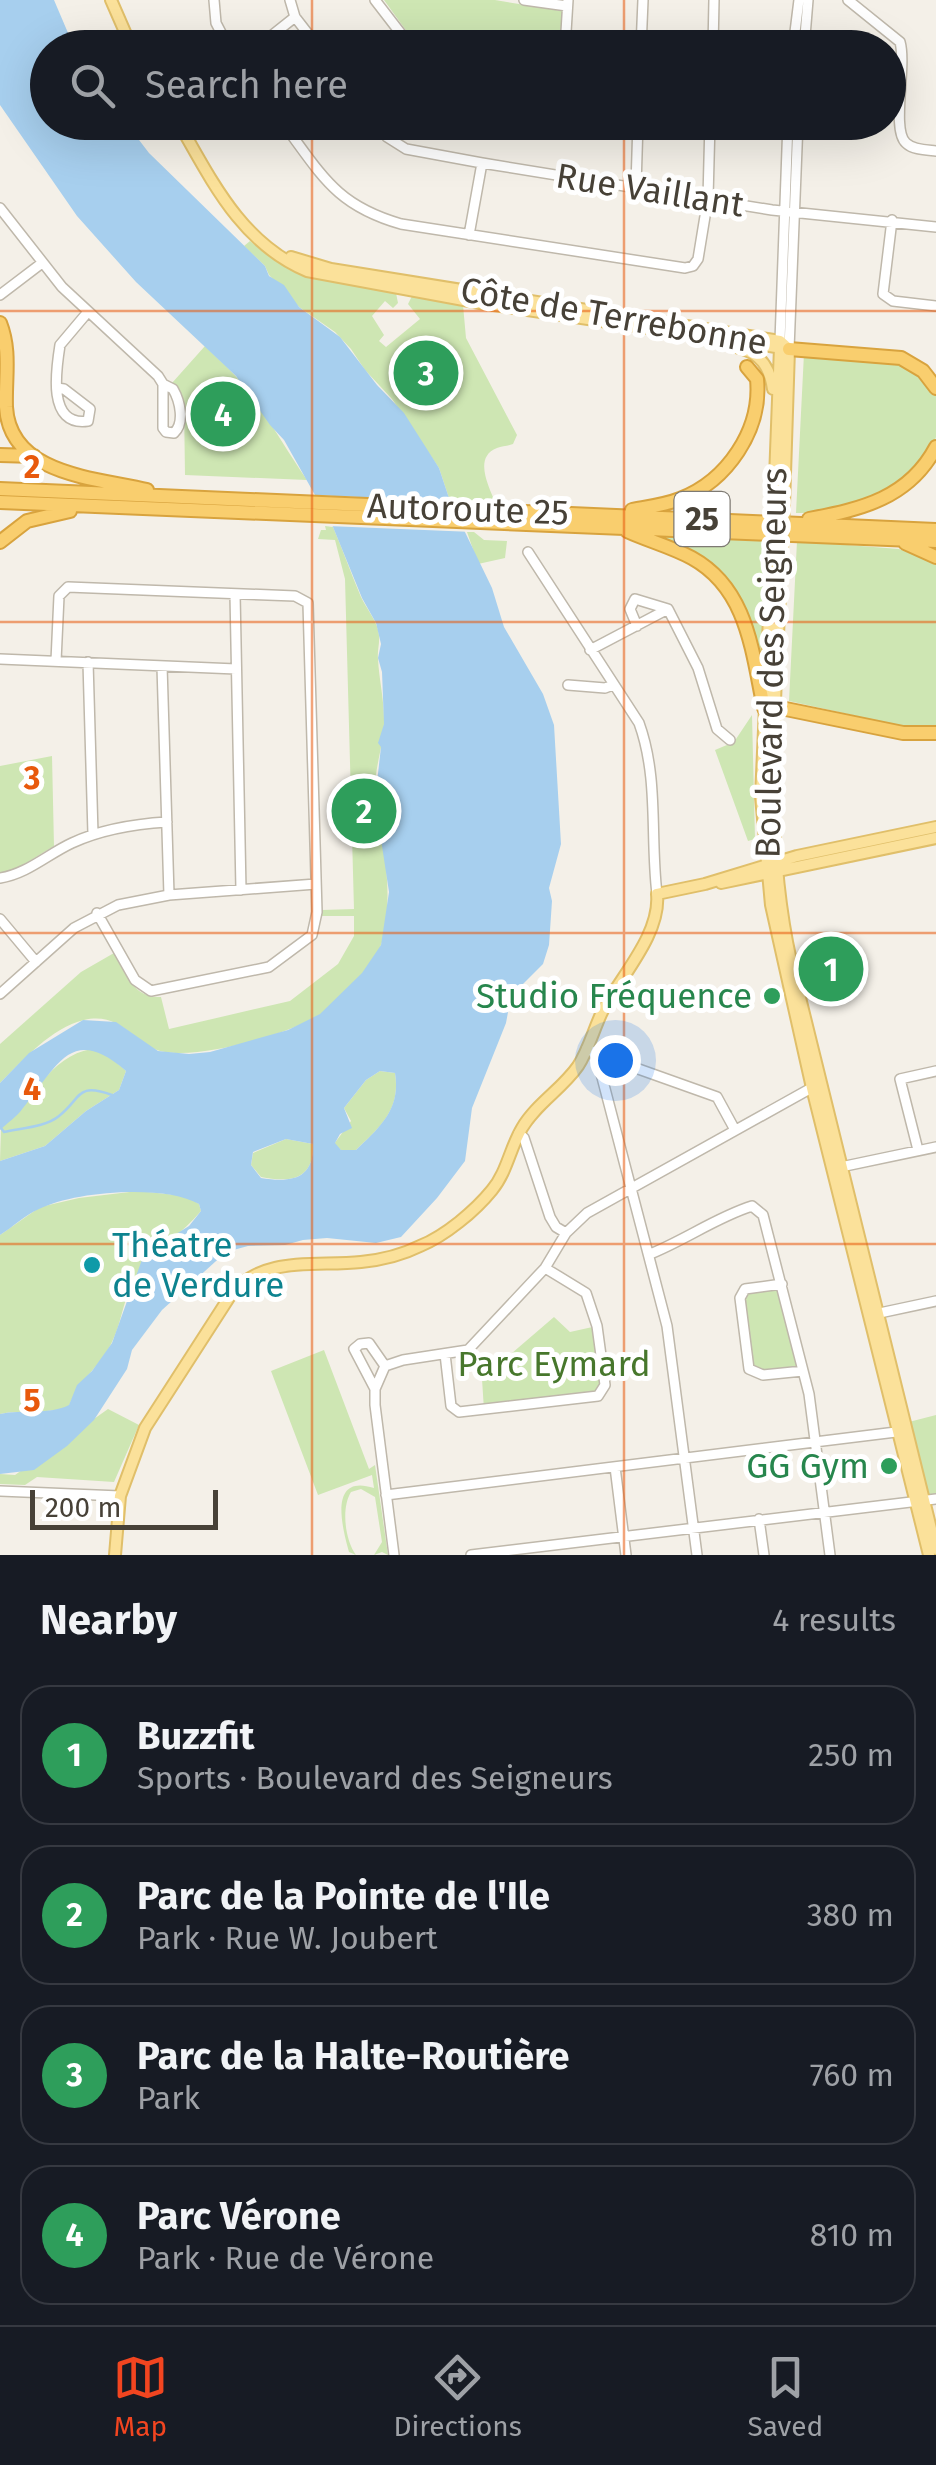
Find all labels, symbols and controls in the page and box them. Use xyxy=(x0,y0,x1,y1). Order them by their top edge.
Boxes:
search box xyxy=(30,30,906,140)
icon: search xyxy=(65,58,120,113)
text: Search here xyxy=(145,62,348,108)
street label: Rue Vaillant xyxy=(553,154,747,226)
street label: Côte de Terrebonne xyxy=(457,268,771,364)
pin: 3 xyxy=(394,336,458,410)
pin: 4 xyxy=(190,376,256,452)
text: 2 xyxy=(24,448,40,486)
street label: Boulevard des Seigneurs xyxy=(747,467,795,859)
street label: Autoroute 25 xyxy=(367,484,569,534)
road number: 25 xyxy=(674,492,730,546)
text: 3 xyxy=(23,759,40,797)
pin: 2 xyxy=(332,774,396,848)
pin: 1 xyxy=(798,932,864,1006)
place label: Studio Fréquence xyxy=(476,975,752,1017)
marker: Studio Fréquence xyxy=(761,985,783,1007)
your location xyxy=(590,1035,641,1086)
text: 4 xyxy=(23,1070,41,1108)
place label: Théatre de Verdure xyxy=(112,1224,284,1306)
marker: Théatre de Verdure xyxy=(81,1254,103,1276)
park label: Parc Eymard xyxy=(457,1343,651,1385)
text: 5 xyxy=(23,1381,41,1419)
place label: GG Gym xyxy=(746,1445,869,1487)
marker: GG Gym xyxy=(878,1455,900,1477)
scale bar xyxy=(30,1485,218,1530)
text: 200 m xyxy=(45,1491,122,1524)
text: Nearby xyxy=(40,1595,177,1645)
text: 4 results xyxy=(772,1601,896,1639)
text: Buzzfit xyxy=(137,1713,255,1759)
text: 1 xyxy=(67,1736,82,1774)
text: 250 m xyxy=(808,1736,894,1774)
text: Sports · Boulevard des Seigneurs xyxy=(137,1759,613,1797)
text: Parc de la Pointe de l'Ile xyxy=(137,1873,550,1919)
text: 2 xyxy=(66,1896,83,1934)
text: 380 m xyxy=(807,1896,894,1934)
text: Park · Rue W. Joubert xyxy=(137,1919,438,1957)
text: Parc de la Halte-Routière xyxy=(137,2033,569,2079)
text: 3 xyxy=(66,2056,83,2094)
text: 760 m xyxy=(810,2056,894,2094)
text: Park xyxy=(137,2079,200,2117)
text: Parc Vérone xyxy=(137,2193,341,2239)
text: 4 xyxy=(65,2216,84,2254)
text: 810 m xyxy=(810,2216,894,2254)
text: Park · Rue de Vérone xyxy=(137,2239,434,2277)
tab: Map xyxy=(113,2350,168,2443)
tab: Directions xyxy=(393,2350,522,2443)
tab: Saved xyxy=(747,2350,823,2443)

